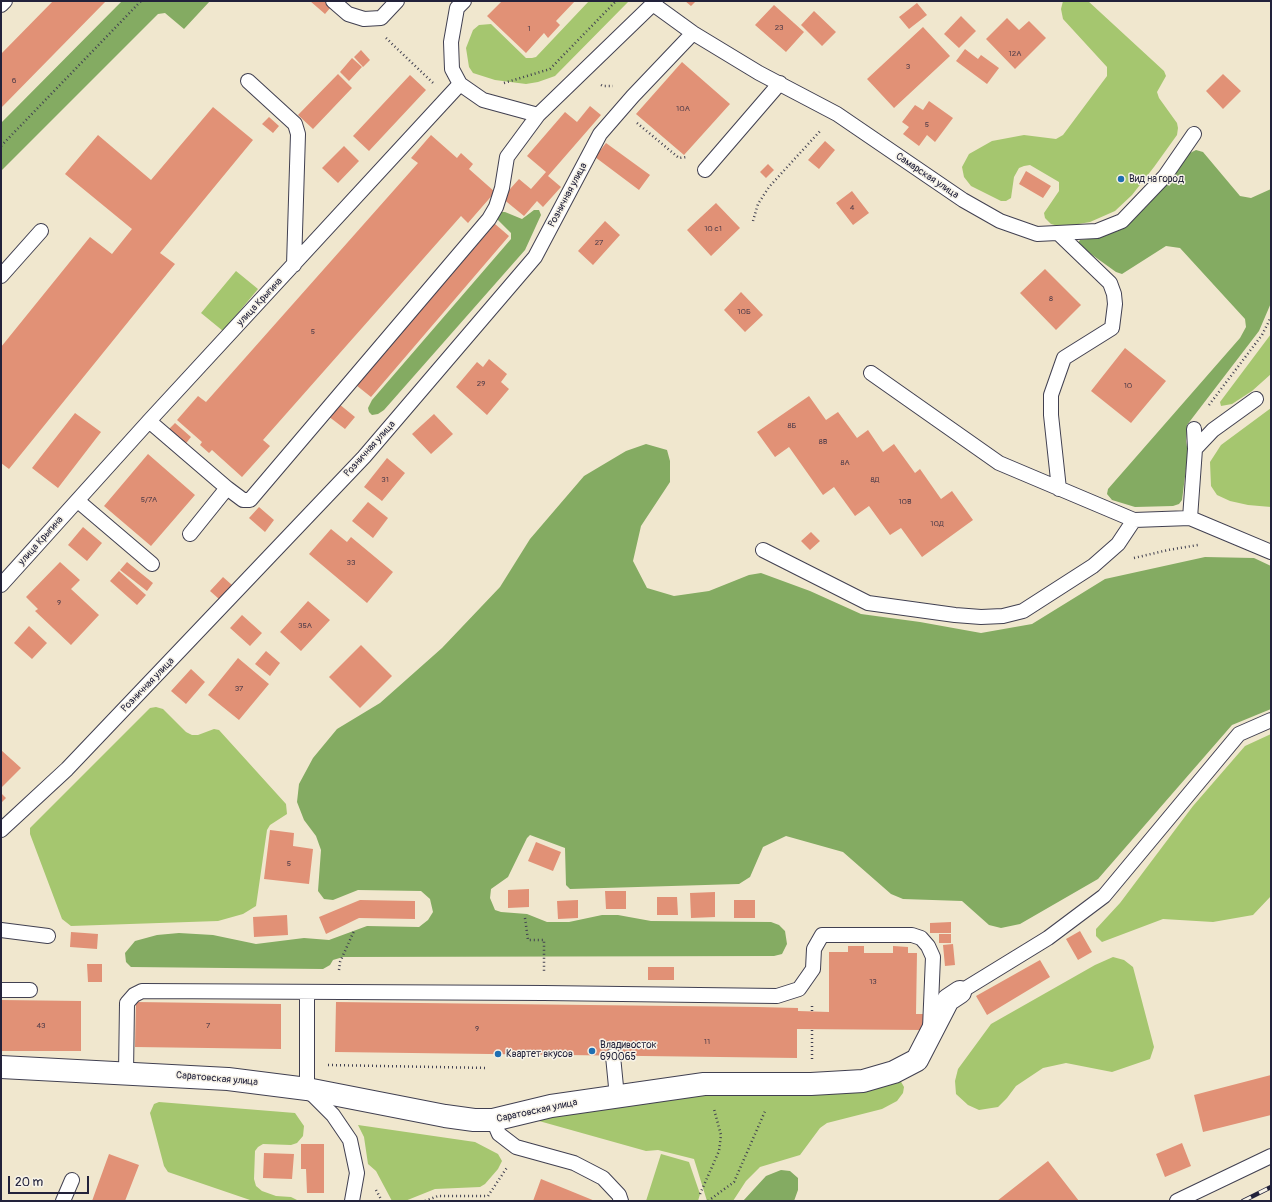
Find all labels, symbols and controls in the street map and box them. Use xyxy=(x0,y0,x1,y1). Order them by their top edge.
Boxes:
house number: 23 xyxy=(775,23,783,33)
house number: 1 xyxy=(527,24,531,34)
house number: 12А xyxy=(1009,49,1021,59)
house number: 3 xyxy=(906,62,910,72)
house number: 6 xyxy=(12,76,16,86)
house number: 10А xyxy=(676,104,690,114)
house number: 5 xyxy=(925,120,929,130)
street label: Самарская улица xyxy=(893,150,961,202)
street label: Розничная улица xyxy=(546,161,590,229)
place label: Вид на город xyxy=(1129,173,1184,185)
marker: Вид на город xyxy=(1116,174,1126,184)
house number: 4 xyxy=(850,203,854,213)
house number: 10 с1 xyxy=(704,224,722,234)
house number: 27 xyxy=(595,238,603,248)
street label: улица Крыгина xyxy=(235,275,285,329)
house number: 8 xyxy=(1049,294,1053,304)
house number: 10Б xyxy=(737,307,751,317)
house number: 5 xyxy=(311,327,315,337)
house number: 29 xyxy=(477,379,485,389)
house number: 10 xyxy=(1124,381,1132,391)
street label: Розничная улица xyxy=(342,419,398,479)
house number: 8Б xyxy=(788,421,796,431)
house number: 8В xyxy=(819,437,827,447)
house number: 8А xyxy=(840,458,850,468)
house number: 31 xyxy=(381,475,389,485)
house number: 8Д xyxy=(871,475,879,485)
house number: 5/7А xyxy=(141,495,157,505)
house number: 10В xyxy=(898,497,912,507)
street label: улица Крыгина xyxy=(16,514,66,568)
house number: 10Д xyxy=(930,519,944,529)
house number: 33 xyxy=(347,558,355,568)
house number: 9 xyxy=(57,598,61,608)
house number: 35А xyxy=(298,621,312,631)
street label: Розничная улица xyxy=(119,655,177,715)
house number: 37 xyxy=(235,684,243,694)
house number: 5 xyxy=(287,859,291,869)
house number: 13 xyxy=(869,977,877,987)
house number: 43 xyxy=(36,1021,46,1031)
house number: 7 xyxy=(206,1021,210,1031)
house number: 9 xyxy=(475,1024,479,1034)
house number: 11 xyxy=(704,1037,710,1047)
place label: Владивосток 690065 xyxy=(600,1039,657,1062)
marker: Владивосток 690065 xyxy=(587,1046,597,1056)
place label: Квартет вкусов xyxy=(506,1048,573,1060)
marker: Квартет вкусов xyxy=(493,1049,503,1059)
street label: Саратовская улица xyxy=(176,1069,258,1089)
street label: Саратовская улица xyxy=(496,1097,578,1125)
scale bar xyxy=(10,1168,91,1194)
text: 20 m xyxy=(15,1175,43,1190)

